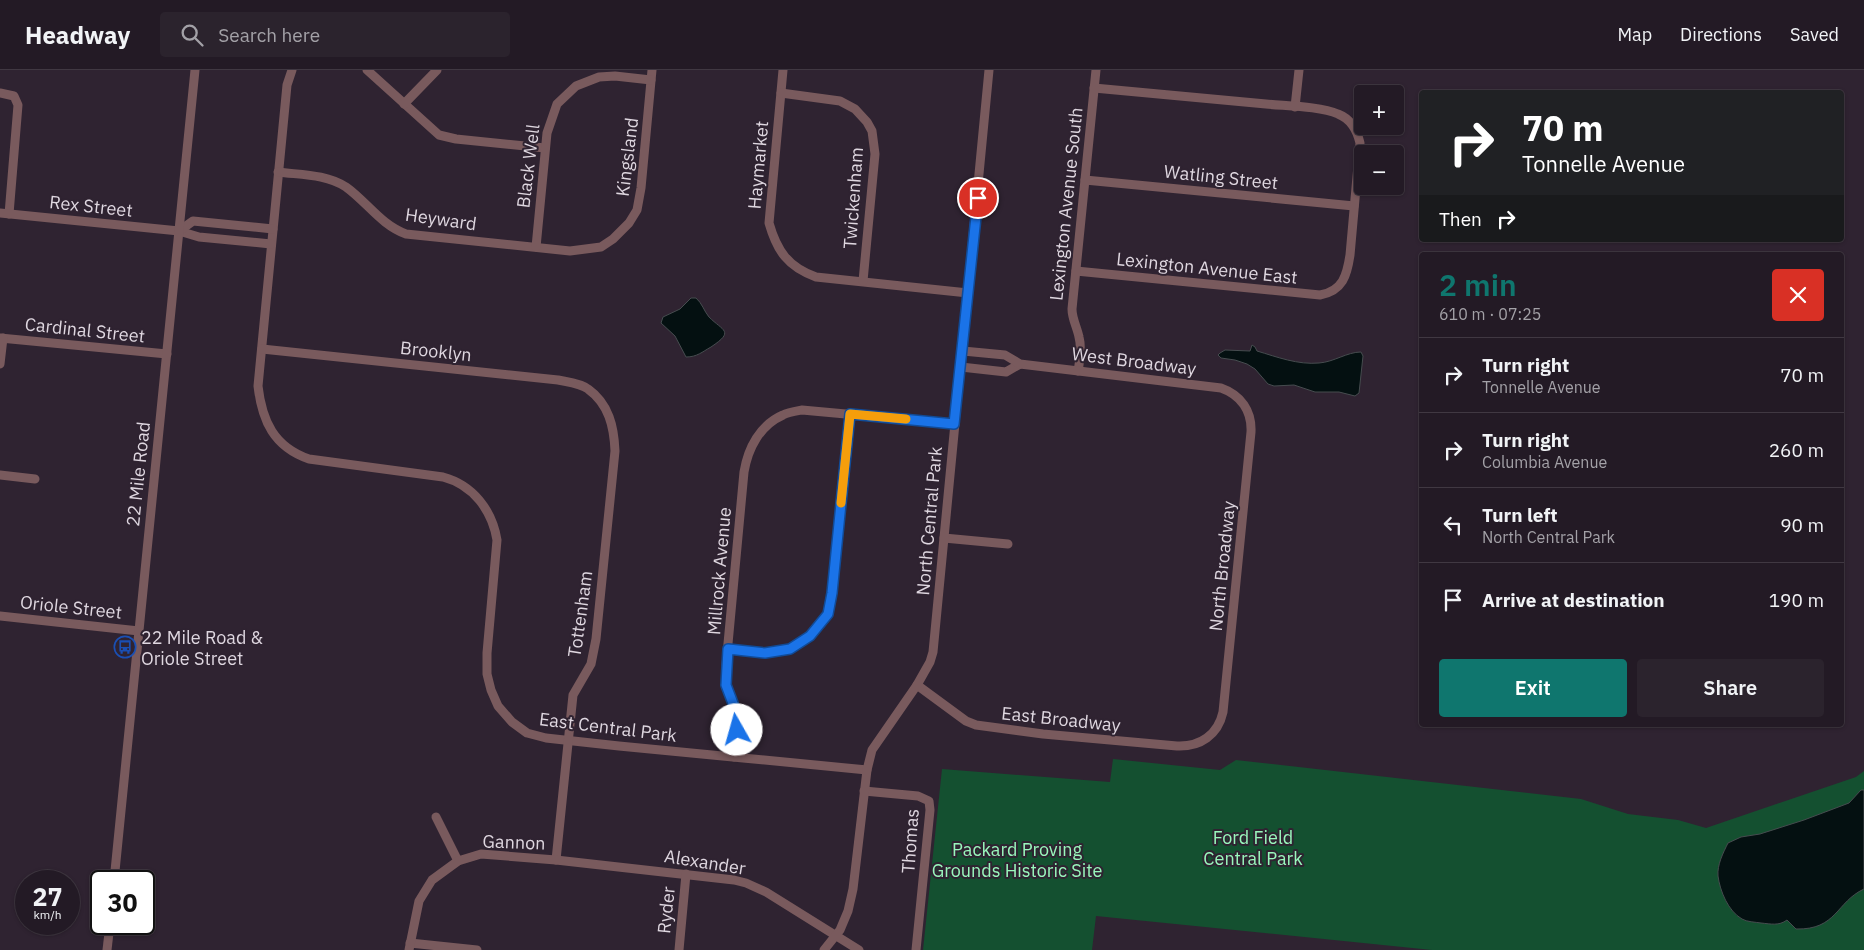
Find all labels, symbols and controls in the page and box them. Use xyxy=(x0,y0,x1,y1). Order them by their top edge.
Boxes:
search box xyxy=(160,12,510,57)
text: Headway xyxy=(25,19,130,51)
icon: search xyxy=(178,21,206,49)
text: Search here xyxy=(218,23,320,47)
text: Map xyxy=(1617,23,1652,46)
text: Directions xyxy=(1680,23,1762,46)
text: Saved xyxy=(1790,23,1839,46)
map controls xyxy=(1354,85,1404,195)
button: + xyxy=(1354,85,1404,135)
text: 70 m xyxy=(1522,105,1604,151)
street label: Lexington Avenue South xyxy=(1044,106,1088,302)
icon: right xyxy=(1439,110,1504,175)
street label: Kingsland xyxy=(611,116,643,198)
street label: Haymarket xyxy=(743,120,773,210)
street label: Black Well xyxy=(511,123,545,209)
button: − xyxy=(1354,145,1404,195)
street label: Twickenham xyxy=(838,146,868,250)
text: Tonnelle Avenue xyxy=(1522,149,1685,178)
street label: Watling Street xyxy=(1163,160,1279,194)
pin xyxy=(957,177,999,219)
icon: arrive xyxy=(964,184,992,212)
street label: Rex Street xyxy=(48,190,134,222)
street label: Heyward xyxy=(404,203,478,235)
icon: right xyxy=(1492,205,1520,233)
text: Then xyxy=(1439,207,1482,231)
street label: Lexington Avenue East xyxy=(1115,247,1299,289)
text: 2 min xyxy=(1439,265,1517,304)
button: close xyxy=(1772,269,1824,321)
text: 610 m · 07:25 xyxy=(1439,304,1541,324)
street label: Cardinal Street xyxy=(24,312,146,348)
street label: Brooklyn xyxy=(399,336,473,366)
street label: West Broadway xyxy=(1070,342,1198,380)
text: Turn right xyxy=(1482,353,1569,377)
icon: right xyxy=(1439,361,1467,389)
text: 70 m xyxy=(1780,363,1824,387)
text: Tonnelle Avenue xyxy=(1482,377,1601,397)
street label: 22 Mile Road xyxy=(121,420,155,528)
text: Turn right xyxy=(1482,428,1569,452)
icon: right xyxy=(1439,436,1467,464)
text: 260 m xyxy=(1769,438,1824,462)
street label: North Central Park xyxy=(911,445,947,597)
text: Columbia Avenue xyxy=(1482,452,1607,472)
street label: North Broadway xyxy=(1204,500,1240,632)
text: Turn left xyxy=(1482,503,1558,527)
street label: Millrock Avenue xyxy=(702,506,736,636)
icon: left xyxy=(1439,511,1467,539)
text: 90 m xyxy=(1780,513,1824,537)
text: North Central Park xyxy=(1482,527,1615,547)
street label: Tottenham xyxy=(563,569,597,659)
icon: arrive xyxy=(1439,586,1467,614)
text: Arrive at destination xyxy=(1482,588,1665,612)
text: 190 m xyxy=(1769,588,1824,612)
street label: Oriole Street xyxy=(19,590,123,624)
place label: 22 Mile Road & Oriole Street xyxy=(141,626,264,670)
bus stop icon: 22 Mile Road & Oriole Street xyxy=(113,635,137,659)
button: Exit xyxy=(1439,659,1627,717)
button: Share xyxy=(1637,659,1824,717)
street label: East Broadway xyxy=(1000,701,1122,737)
position arrow xyxy=(710,703,762,755)
street label: East Central Park xyxy=(538,707,679,747)
street label: Thomas xyxy=(896,808,924,874)
park label: Ford Field Central Park xyxy=(1203,826,1303,870)
street label: Gannon xyxy=(482,829,546,855)
park label: Packard Proving Grounds Historic Site xyxy=(932,838,1102,882)
street label: Alexander xyxy=(663,844,748,880)
speed limit sign: 30 xyxy=(90,870,155,935)
text: 27 xyxy=(32,880,63,913)
street label: Ryder xyxy=(652,885,680,935)
text: km/h xyxy=(33,907,62,922)

